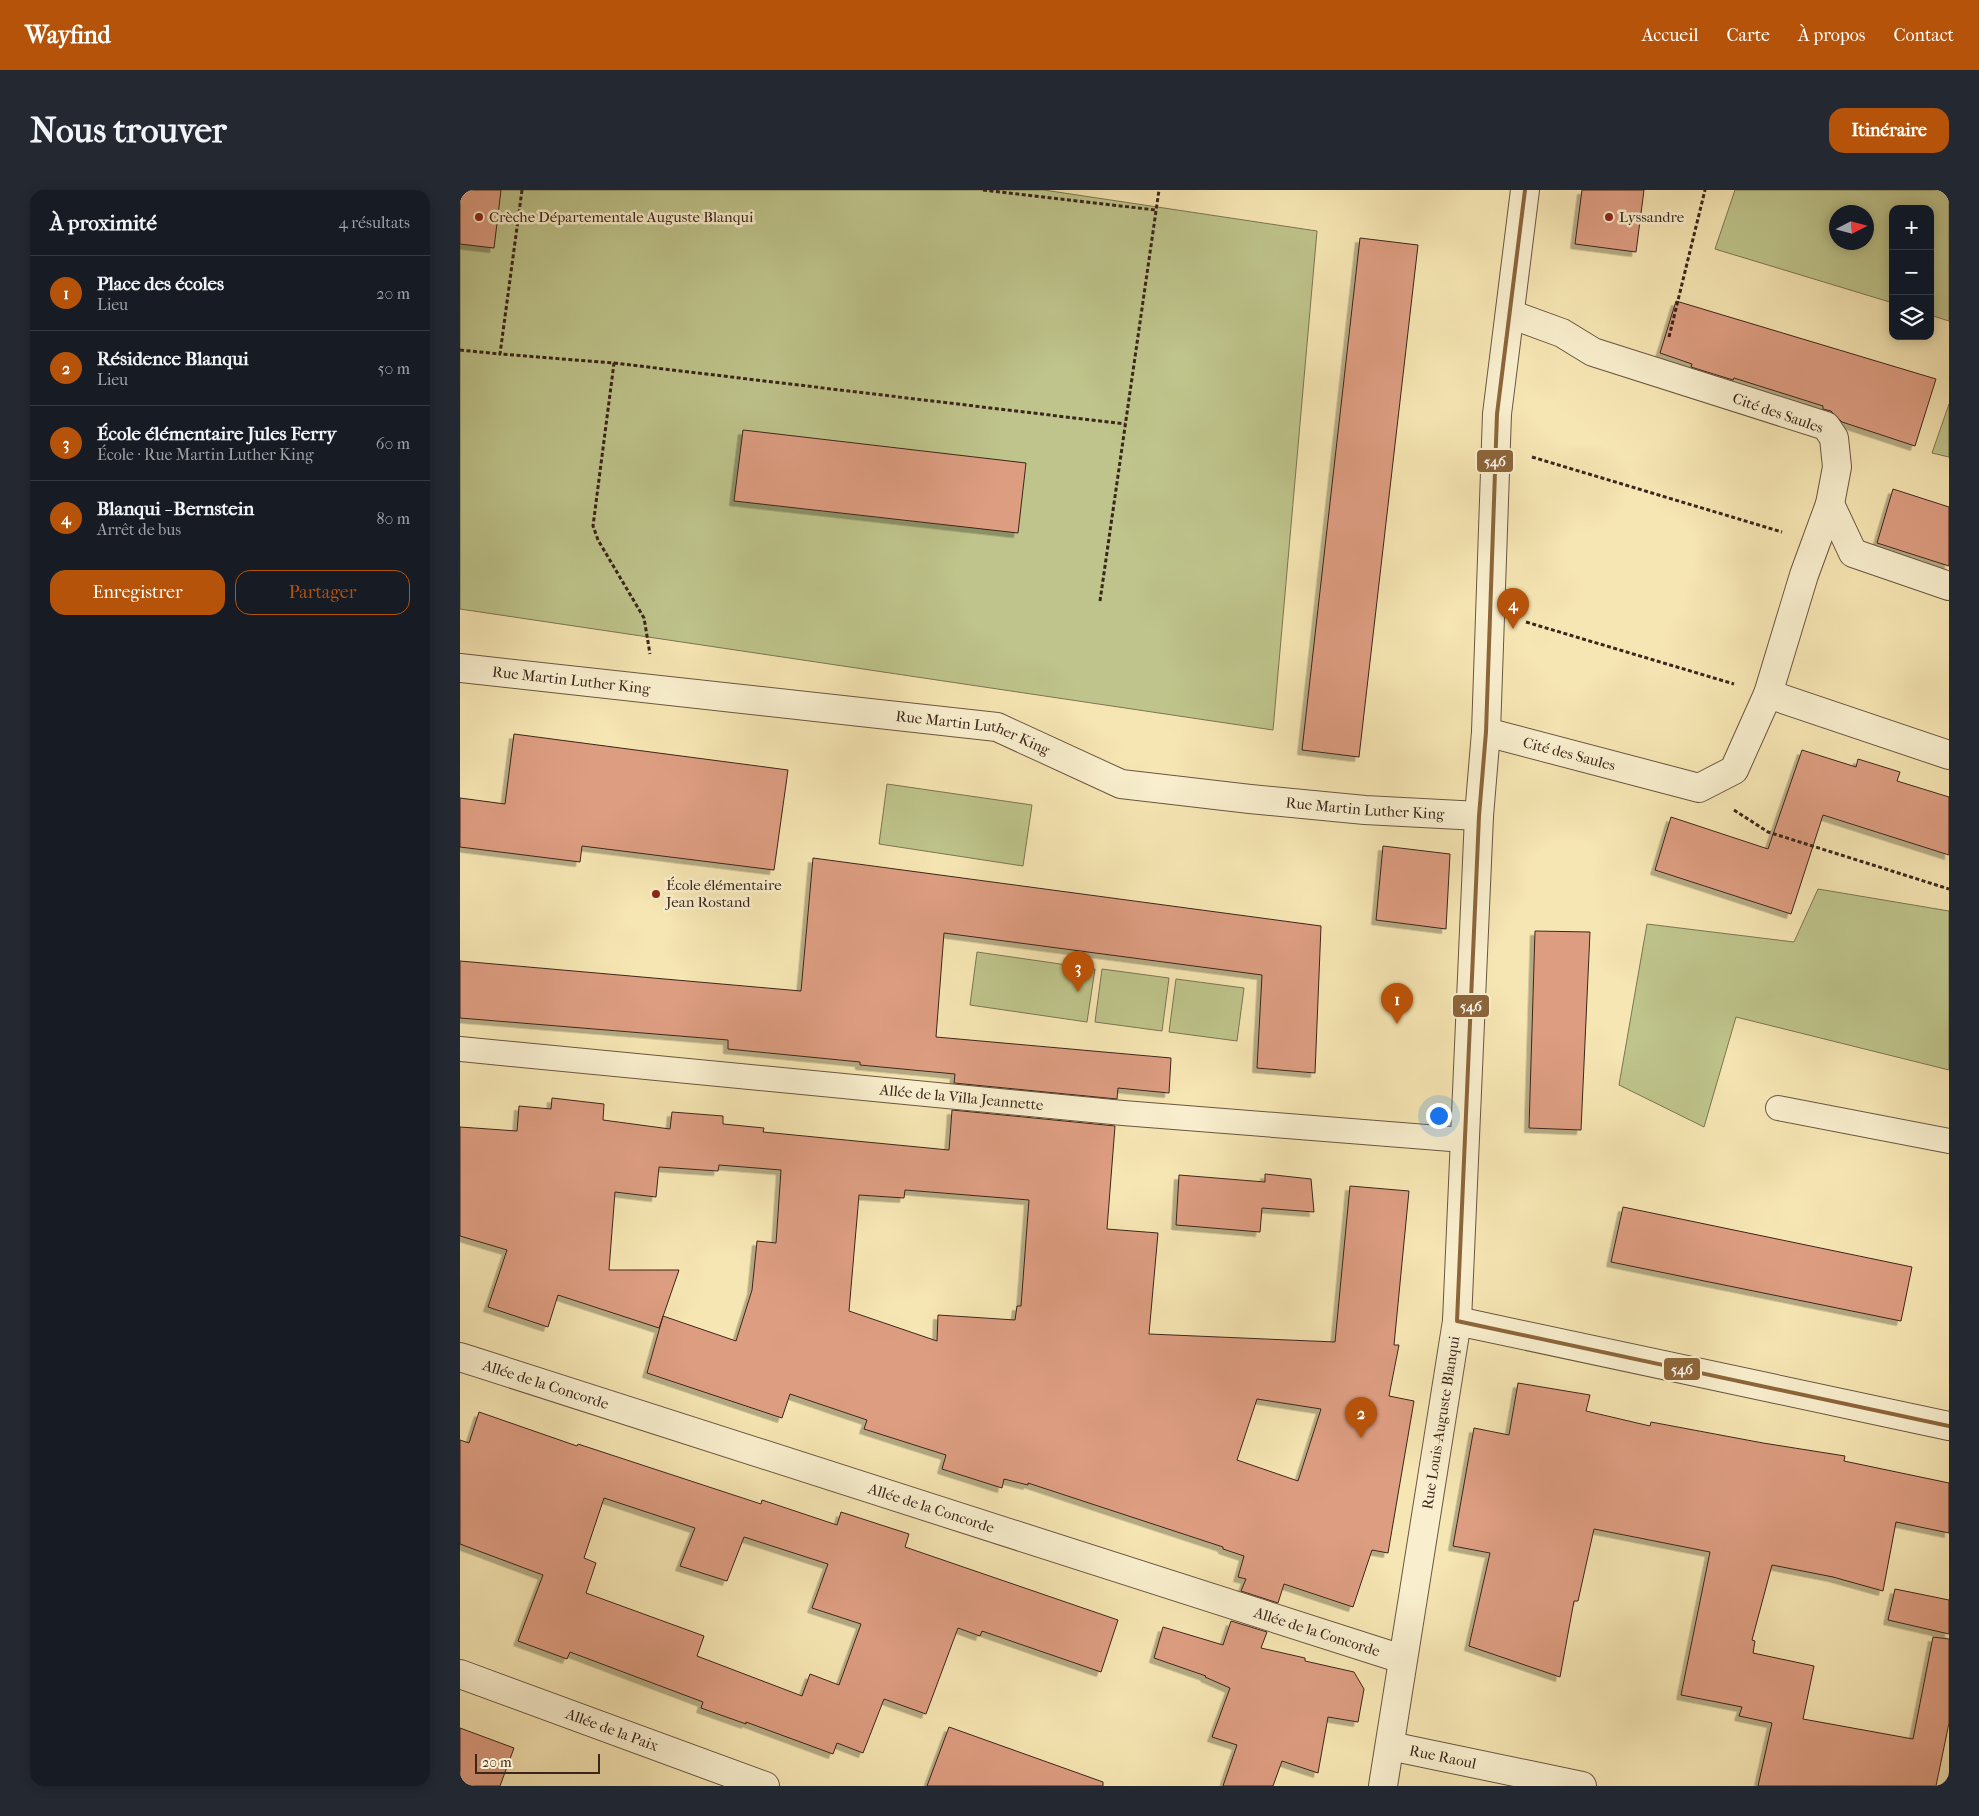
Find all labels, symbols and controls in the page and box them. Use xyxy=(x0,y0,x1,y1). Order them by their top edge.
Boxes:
text: Wayfind xyxy=(25,21,111,49)
text: Accueil xyxy=(1642,25,1699,46)
text: Carte xyxy=(1727,25,1770,46)
text: À propos xyxy=(1798,25,1865,46)
text: Contact xyxy=(1893,25,1954,46)
button: Itinéraire xyxy=(1829,108,1949,153)
text: Nous trouver xyxy=(30,110,227,151)
north arrow xyxy=(1829,205,1874,250)
map controls xyxy=(1889,205,1934,340)
button: + xyxy=(1889,205,1934,250)
place label: Crèche Départementale Auguste Blanqui xyxy=(489,208,754,226)
place label: Lyssandre xyxy=(1619,208,1685,226)
text: À proximité xyxy=(50,211,157,235)
marker: Crèche Départementale Auguste Blanqui xyxy=(473,211,485,223)
marker: Lyssandre xyxy=(1603,211,1615,223)
text: 4 résultats xyxy=(338,213,410,232)
button: − xyxy=(1889,250,1934,295)
text: Place des écoles xyxy=(97,273,224,295)
text: 1 xyxy=(63,284,69,303)
text: 20 m xyxy=(376,284,410,303)
text: Lieu xyxy=(97,295,128,314)
button: layers xyxy=(1889,295,1934,340)
text: Résidence Blanqui xyxy=(97,348,249,370)
text: 2 xyxy=(62,359,70,378)
text: 50 m xyxy=(378,359,410,378)
text: Lieu xyxy=(97,370,128,389)
street label: Cité des Saules xyxy=(1730,389,1826,437)
text: École élémentaire Jules Ferry xyxy=(97,423,336,445)
text: 3 xyxy=(63,434,69,453)
text: 60 m xyxy=(376,434,410,453)
text: École · Rue Martin Luther King xyxy=(97,445,313,464)
line badge: 546 xyxy=(1476,449,1514,473)
text: 546 xyxy=(1484,453,1506,470)
text: Blanqui - Bernstein xyxy=(97,498,254,520)
text: 4 xyxy=(61,509,71,528)
text: 80 m xyxy=(376,509,410,528)
text: Arrêt de bus xyxy=(97,520,181,539)
button: Enregistrer xyxy=(50,570,225,615)
button: Partager xyxy=(235,570,410,615)
pin: 4 xyxy=(1497,588,1529,629)
street label: Rue Martin Luther King xyxy=(491,663,652,698)
street label: Rue Martin Luther King xyxy=(895,707,1054,759)
street label: Cité des Saules xyxy=(1521,733,1618,775)
street label: Rue Martin Luther King xyxy=(1285,793,1446,823)
place label: École élémentaire Jean Rostand xyxy=(665,876,782,911)
marker: École élémentaire Jean Rostand xyxy=(650,888,662,900)
pin: 3 xyxy=(1062,951,1094,992)
pin: 1 xyxy=(1381,983,1413,1024)
line badge: 546 xyxy=(1452,994,1490,1018)
text: 546 xyxy=(1460,998,1482,1015)
street label: Allée de la Villa Jeannette xyxy=(878,1080,1045,1114)
your location xyxy=(1426,1103,1452,1129)
street label: Rue Louis-Auguste Blanqui xyxy=(1418,1334,1464,1511)
street label: Allée de la Concorde xyxy=(479,1356,612,1413)
line badge: 546 xyxy=(1663,1357,1701,1381)
text: 546 xyxy=(1671,1361,1693,1378)
pin: 2 xyxy=(1345,1397,1377,1438)
street label: Allée de la Concorde xyxy=(865,1479,997,1537)
street label: Allée de la Concorde xyxy=(1251,1603,1383,1661)
street label: Allée de la Paix xyxy=(562,1704,661,1755)
street label: Rue Raoul xyxy=(1408,1741,1478,1773)
scale bar xyxy=(475,1751,600,1774)
text: 20 m xyxy=(482,1754,512,1771)

